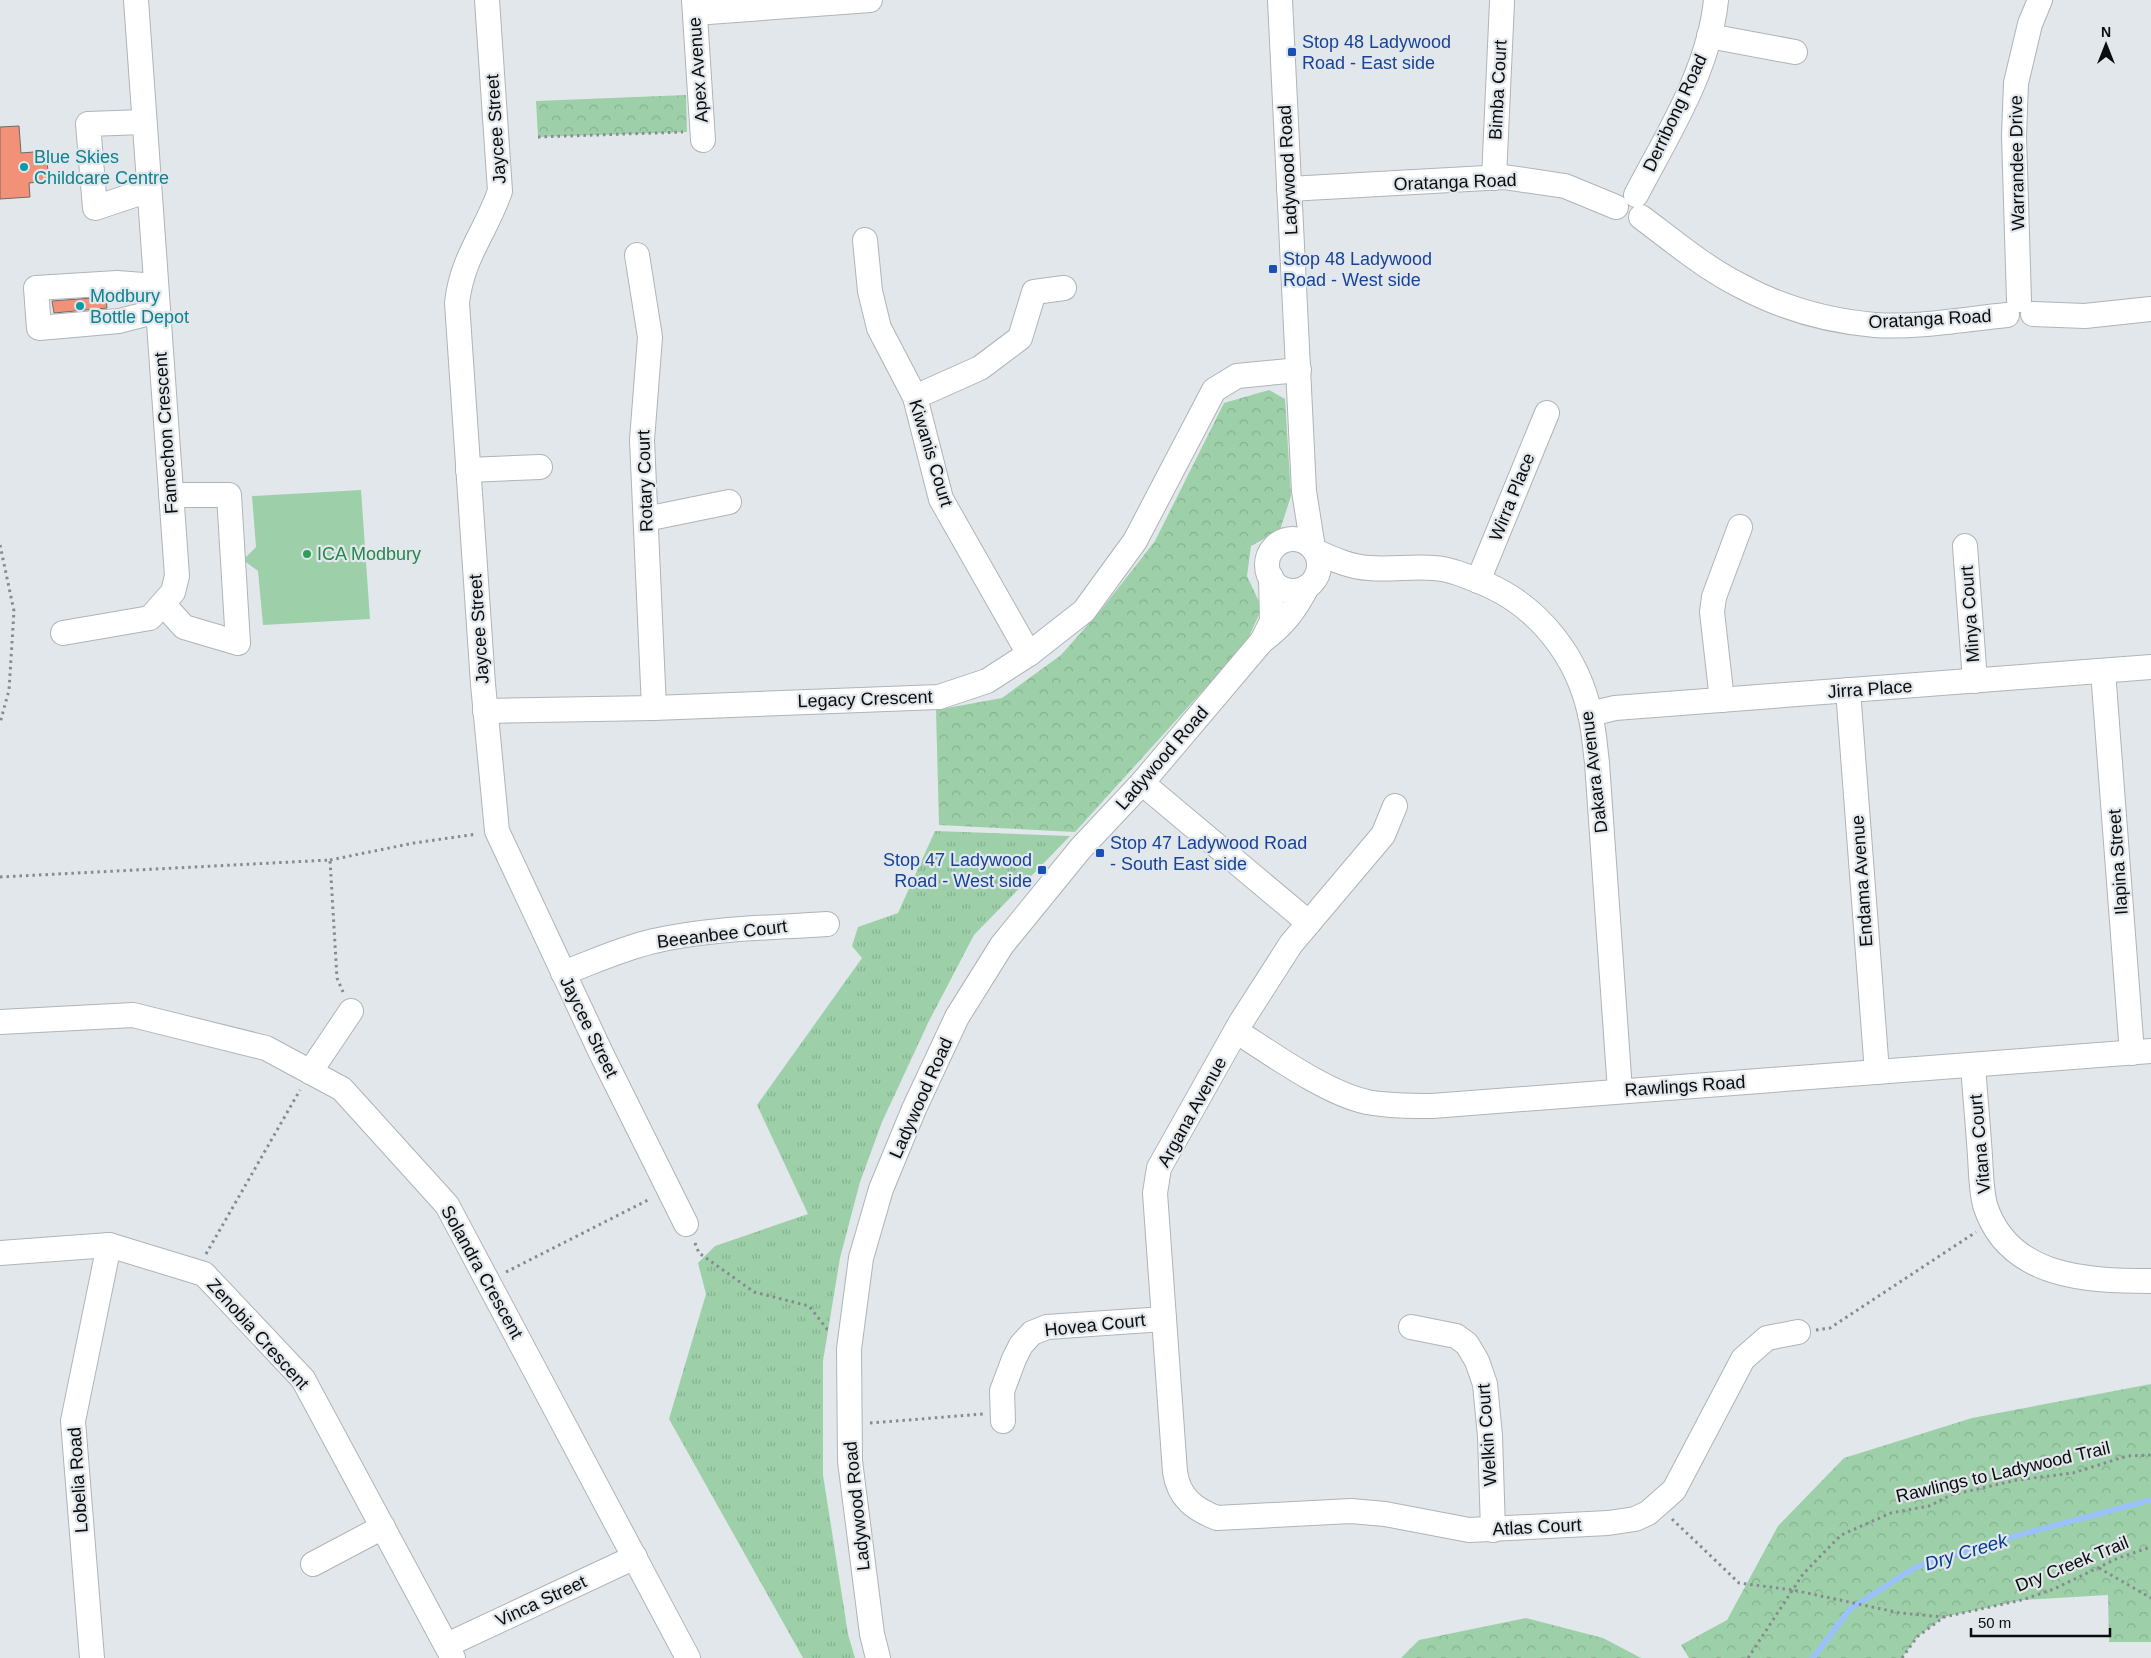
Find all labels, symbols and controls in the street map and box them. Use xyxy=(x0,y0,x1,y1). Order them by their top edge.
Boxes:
street label: Apex Avenue xyxy=(684,17,712,123)
north arrow xyxy=(2081,20,2131,70)
text: N xyxy=(2101,24,2111,40)
place label: Stop 48 Ladywood Road - East side xyxy=(1302,32,1451,73)
street label: Bimba Court xyxy=(1485,40,1511,140)
marker: Stop 48 Ladywood Road - East side xyxy=(1286,46,1298,58)
street label: Derribong Road xyxy=(1639,51,1711,175)
street label: Jaycee Street xyxy=(482,73,510,185)
street label: Warrandee Drive xyxy=(2006,95,2028,231)
street label: Ladywood Road xyxy=(1275,105,1301,235)
place label: Blue Skies Childcare Centre xyxy=(34,147,169,188)
marker: Blue Skies Childcare Centre xyxy=(18,161,30,173)
street label: Oratanga Road xyxy=(1393,170,1517,194)
place label: Stop 48 Ladywood Road - West side xyxy=(1283,249,1432,290)
marker: Stop 48 Ladywood Road - West side xyxy=(1267,263,1279,275)
place label: Modbury Bottle Depot xyxy=(90,286,189,327)
marker: Modbury Bottle Depot xyxy=(74,300,86,312)
street label: Oratanga Road xyxy=(1868,306,1992,332)
street label: Famechon Crescent xyxy=(150,351,182,515)
street label: Kiwanis Court xyxy=(905,397,957,509)
street label: Rotary Court xyxy=(633,430,657,532)
street label: Wirra Place xyxy=(1485,450,1539,544)
place label: ICA Modbury xyxy=(317,544,421,564)
marker: ICA Modbury xyxy=(301,548,313,560)
street label: Minya Court xyxy=(1957,565,1983,663)
street label: Jaycee Street xyxy=(465,573,493,685)
street label: Jirra Place xyxy=(1827,676,1913,702)
street label: Legacy Crescent xyxy=(797,687,933,711)
street label: Ladywood Road xyxy=(1112,702,1212,814)
street label: Dakara Avenue xyxy=(1577,710,1611,834)
street label: Ilapina Street xyxy=(2104,808,2132,916)
street label: Endama Avenue xyxy=(1847,815,1877,947)
place label: Stop 47 Ladywood Road - South East side xyxy=(1110,833,1307,874)
marker: Stop 47 Ladywood Road - South East side xyxy=(1094,847,1106,859)
place label: Stop 47 Ladywood Road - West side xyxy=(883,850,1032,891)
marker: Stop 47 Ladywood Road - West side xyxy=(1036,864,1048,876)
street label: Beeanbee Court xyxy=(656,916,788,952)
street label: Jaycee Street xyxy=(556,973,622,1081)
street label: Ladywood Road xyxy=(885,1035,957,1161)
street label: Argana Avenue xyxy=(1153,1053,1231,1171)
street label: Rawlings Road xyxy=(1624,1072,1746,1100)
street label: Vitana Court xyxy=(1966,1093,1994,1195)
street label: Solandra Crescent xyxy=(437,1202,527,1342)
street label: Zenobia Crescent xyxy=(203,1275,313,1393)
street label: Hovea Court xyxy=(1044,1310,1146,1340)
street label: Welkin Court xyxy=(1473,1383,1501,1487)
street label: Lobelia Road xyxy=(64,1426,92,1534)
street label: Rawlings to Ladywood Trail xyxy=(1894,1438,2112,1506)
street label: Ladywood Road xyxy=(840,1440,874,1572)
street label: Atlas Court xyxy=(1492,1515,1582,1539)
water label: Dry Creek xyxy=(1922,1529,2011,1575)
street label: Dry Creek Trail xyxy=(2013,1532,2131,1596)
street label: Vinca Street xyxy=(492,1571,590,1631)
scale bar xyxy=(1971,1606,2110,1638)
text: 50 m xyxy=(1978,1614,2011,1631)

